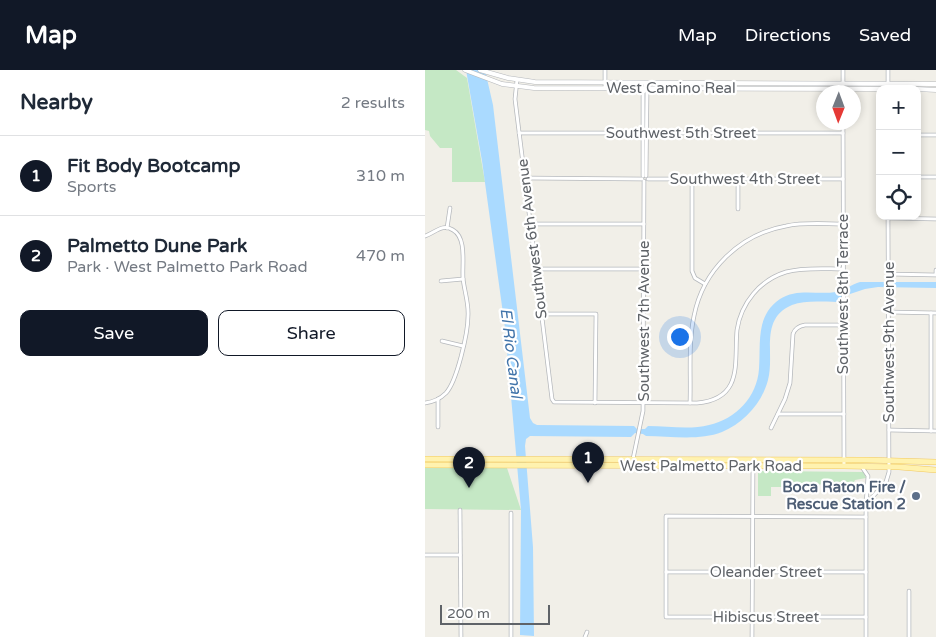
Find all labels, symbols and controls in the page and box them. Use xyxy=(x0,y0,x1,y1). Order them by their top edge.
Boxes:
text: Map xyxy=(25,21,77,50)
text: Map xyxy=(678,24,717,46)
text: Directions xyxy=(745,24,831,46)
text: Saved xyxy=(859,24,911,46)
street label: West Camino Real xyxy=(606,79,736,97)
north arrow xyxy=(816,85,861,130)
map controls xyxy=(876,85,921,220)
button: + xyxy=(876,85,921,130)
text: Nearby xyxy=(20,90,93,115)
text: 2 results xyxy=(341,93,405,113)
street label: Southwest 5th Street xyxy=(606,124,756,142)
button: − xyxy=(876,130,921,175)
text: Fit Body Bootcamp xyxy=(67,155,241,177)
street label: Southwest 6th Avenue xyxy=(513,158,551,320)
text: 1 xyxy=(31,166,41,186)
text: 310 m xyxy=(356,166,405,186)
street label: Southwest 4th Street xyxy=(670,170,820,188)
button: locate xyxy=(876,175,921,220)
text: Sports xyxy=(67,177,116,197)
street label: Southwest 8th Terrace xyxy=(834,214,852,374)
text: Palmetto Dune Park xyxy=(67,235,247,257)
street label: Southwest 7th Avenue xyxy=(635,240,653,402)
text: 2 xyxy=(31,246,41,266)
text: 470 m xyxy=(356,246,405,266)
text: Park · West Palmetto Park Road xyxy=(67,257,308,277)
street label: Southwest 9th Avenue xyxy=(880,261,898,423)
water label: El Rio Canal xyxy=(496,307,527,401)
button: Save xyxy=(20,310,208,356)
button: Share xyxy=(218,310,405,356)
your location xyxy=(667,324,693,350)
pin: 1 xyxy=(572,442,604,483)
pin: 2 xyxy=(453,447,485,488)
street label: West Palmetto Park Road xyxy=(620,457,802,475)
place label: Boca Raton Fire / Rescue Station 2 xyxy=(782,478,906,513)
marker: Boca Raton Fire / Rescue Station 2 xyxy=(910,490,922,502)
street label: Oleander Street xyxy=(710,563,822,581)
scale bar xyxy=(440,602,550,625)
text: 200 m xyxy=(447,605,490,622)
street label: Hibiscus Street xyxy=(713,608,819,626)

